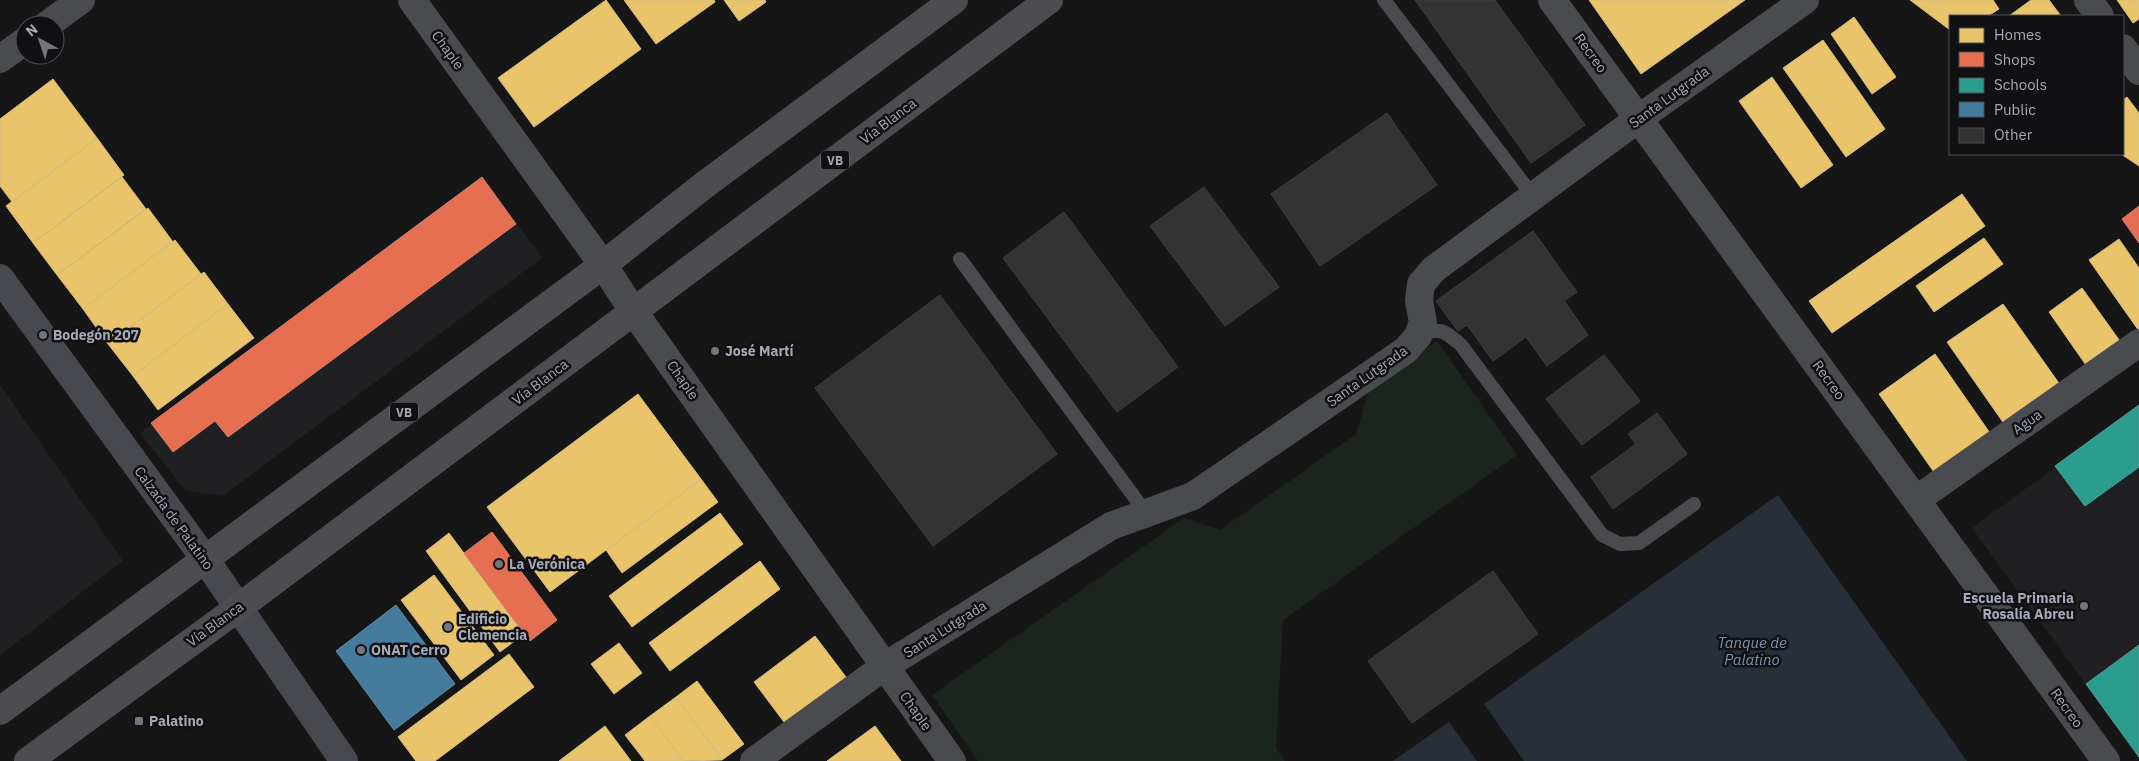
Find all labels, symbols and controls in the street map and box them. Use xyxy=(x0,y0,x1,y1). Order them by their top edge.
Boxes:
north arrow xyxy=(15,15,65,65)
legend xyxy=(1949,15,2124,155)
text: N xyxy=(22,20,41,40)
text: Homes xyxy=(1994,25,2042,44)
street label: Chaple xyxy=(428,27,468,73)
street label: Recreo xyxy=(1571,30,1611,76)
text: Shops xyxy=(1994,50,2036,69)
street label: Santa Lutgrada xyxy=(1626,62,1713,132)
text: Schools xyxy=(1994,75,2047,94)
street label: Vía Blanca xyxy=(856,94,920,148)
text: Public xyxy=(1994,100,2036,119)
text: Other xyxy=(1994,125,2033,144)
road number: VB xyxy=(821,150,849,170)
place label: Bodegón 207 xyxy=(53,326,139,344)
marker: Bodegón 207 xyxy=(37,329,49,341)
street label: Santa Lutgrada xyxy=(1323,341,1411,410)
place label: José Martí xyxy=(725,342,794,360)
marker: José Martí xyxy=(709,345,721,357)
street label: Vía Blanca xyxy=(508,355,572,409)
street label: Chaple xyxy=(663,357,703,403)
street label: Recreo xyxy=(1809,357,1849,403)
road number: VB xyxy=(390,402,418,422)
street label: Agua xyxy=(2009,405,2046,438)
street label: Calzada de Palatino xyxy=(130,463,218,573)
place label: La Verónica xyxy=(509,555,585,573)
marker: La Verónica xyxy=(493,558,505,570)
place label: Escuela Primaria Rosalía Abreu xyxy=(1963,589,2074,623)
street label: Santa Lutgrada xyxy=(900,596,990,662)
street label: Vía Blanca xyxy=(183,597,247,651)
marker: Escuela Primaria Rosalía Abreu xyxy=(2078,600,2090,612)
place label: Edificio Clemencia xyxy=(458,610,527,644)
marker: Edificio Clemencia xyxy=(442,621,454,633)
water label: Tanque de Palatino xyxy=(1717,633,1787,669)
place label: ONAT Cerro xyxy=(371,641,448,659)
marker: ONAT Cerro xyxy=(355,644,367,656)
street label: Recreo xyxy=(2047,685,2087,731)
street label: Chaple xyxy=(896,688,936,734)
place label: Palatino xyxy=(149,712,204,730)
marker: Palatino xyxy=(133,715,145,727)

